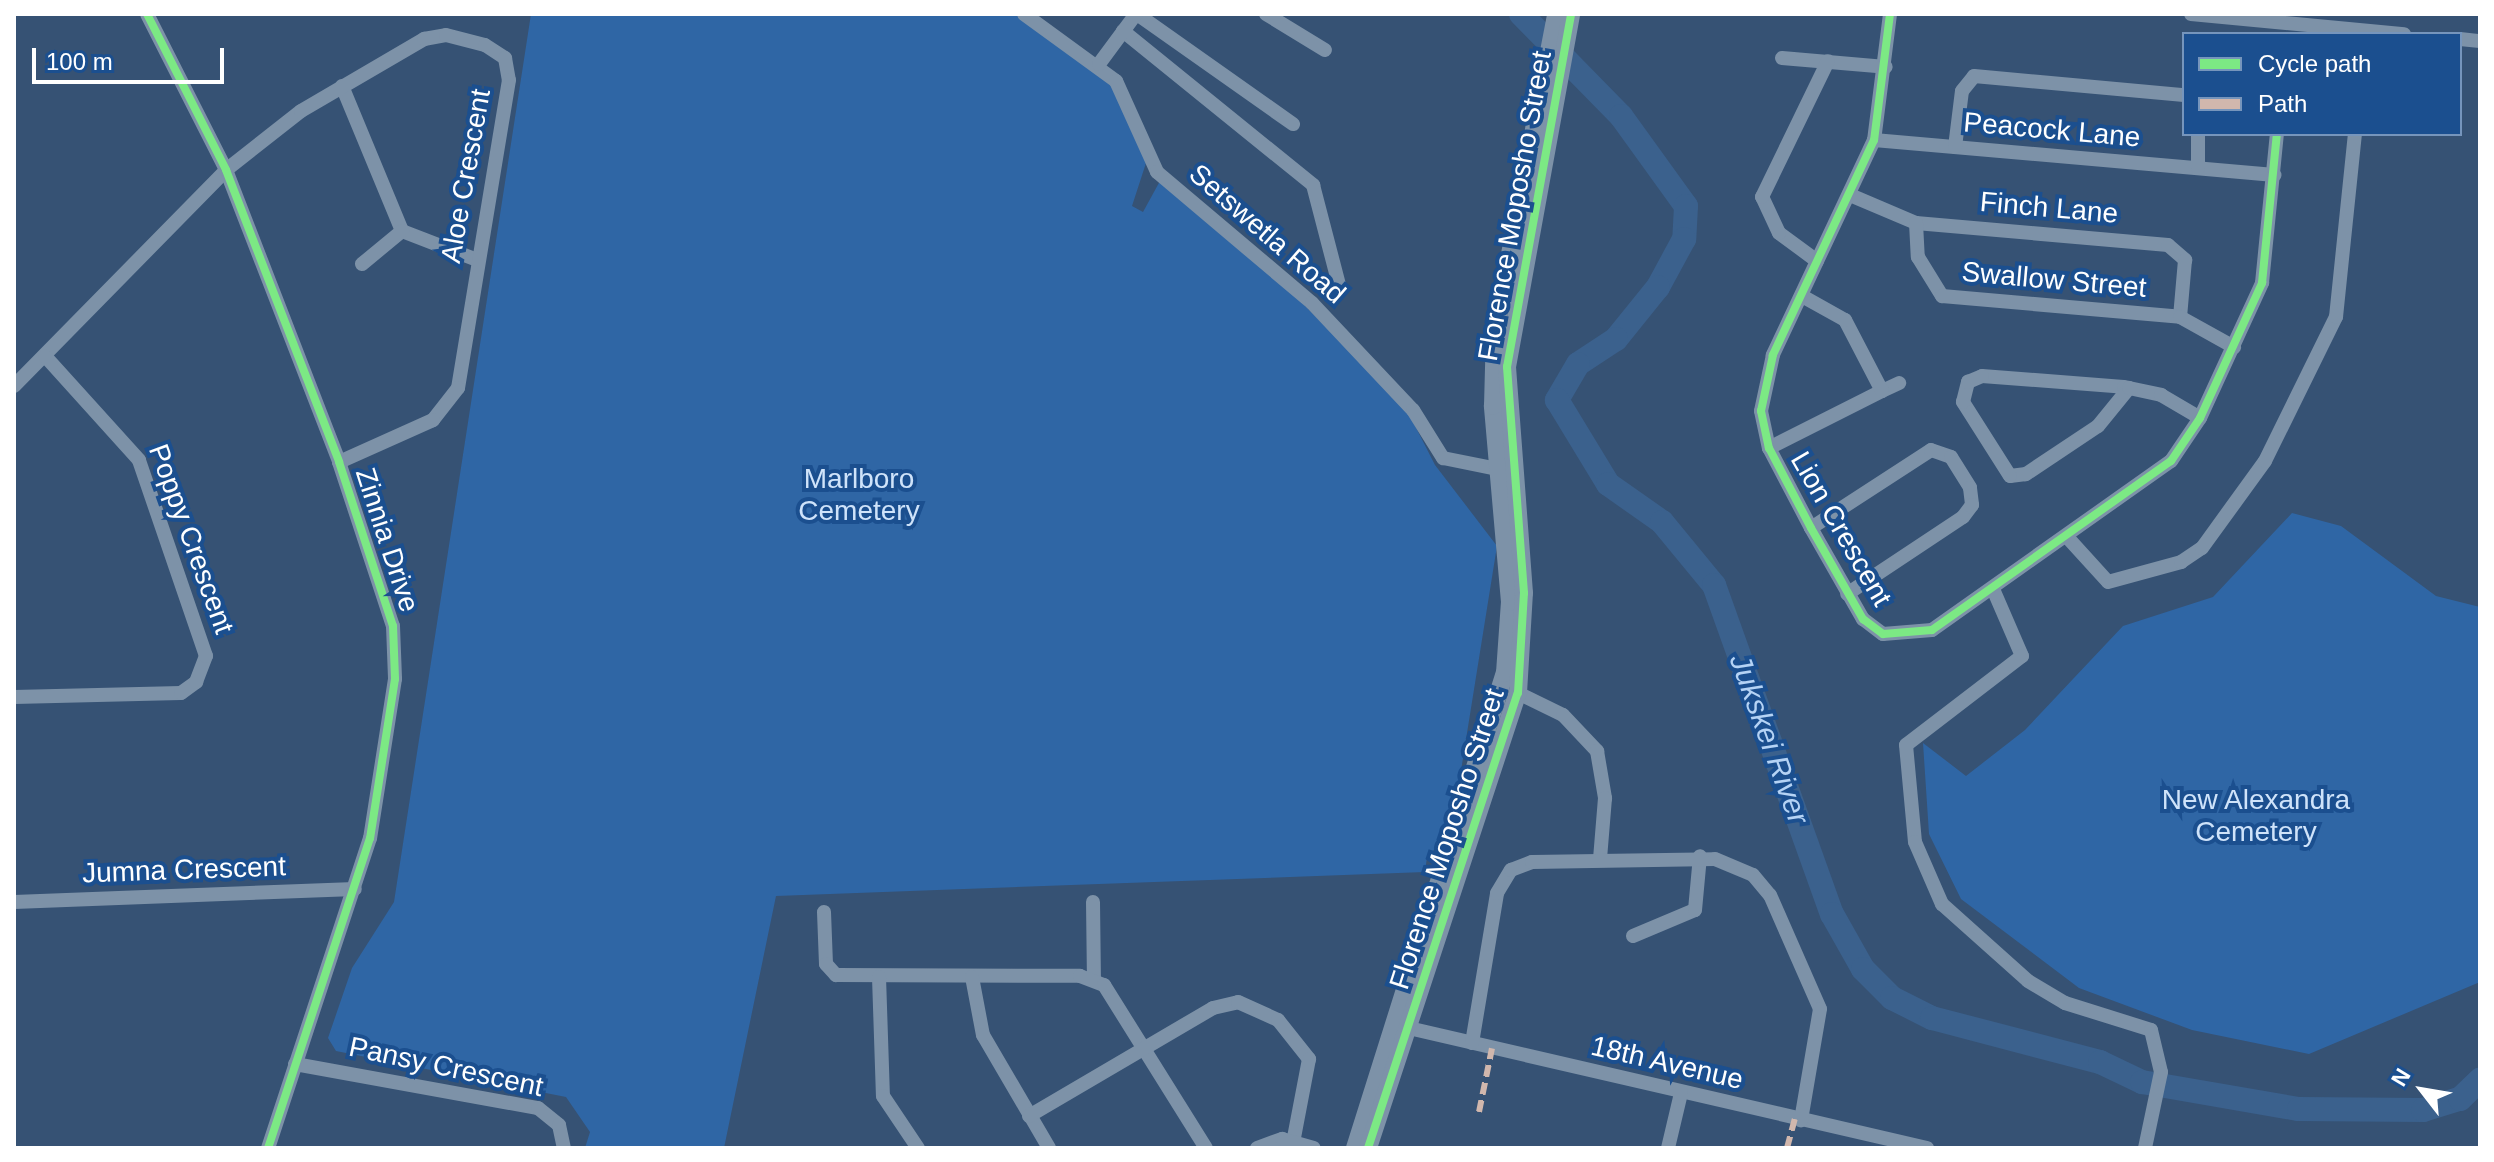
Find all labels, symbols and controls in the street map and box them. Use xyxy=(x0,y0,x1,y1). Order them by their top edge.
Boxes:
scale bar xyxy=(36,32,228,82)
legend xyxy=(2182,32,2462,136)
text: 100 m xyxy=(46,48,113,75)
street label: Florence Moposho Street xyxy=(1471,48,1559,364)
text: Cycle path xyxy=(2258,50,2371,77)
street label: Aloe Crescent xyxy=(434,86,498,266)
text: Path xyxy=(2258,90,2307,117)
street label: Peacock Lane xyxy=(1962,106,2142,154)
street label: Setswetla Road xyxy=(1182,157,1352,311)
street label: Finch Lane xyxy=(1979,185,2119,231)
street label: Swallow Street xyxy=(1960,255,2148,305)
street label: Poppy Crescent xyxy=(141,440,241,638)
street label: Lion Crescent xyxy=(1783,446,1899,612)
park label: Marlboro Cemetery xyxy=(798,462,920,528)
street label: Zinnia Drive xyxy=(348,464,426,616)
water label: Jukskei River xyxy=(1722,649,1816,829)
street label: Florence Moposho Street xyxy=(1382,684,1512,994)
park label: New Alexandra Cemetery xyxy=(2161,783,2351,849)
street label: Jumna Crescent xyxy=(82,850,286,890)
street label: 18th Avenue xyxy=(1587,1029,1747,1097)
street label: Pansy Crescent xyxy=(346,1030,546,1104)
north arrow xyxy=(2382,1050,2462,1130)
text: N xyxy=(2386,1064,2416,1091)

